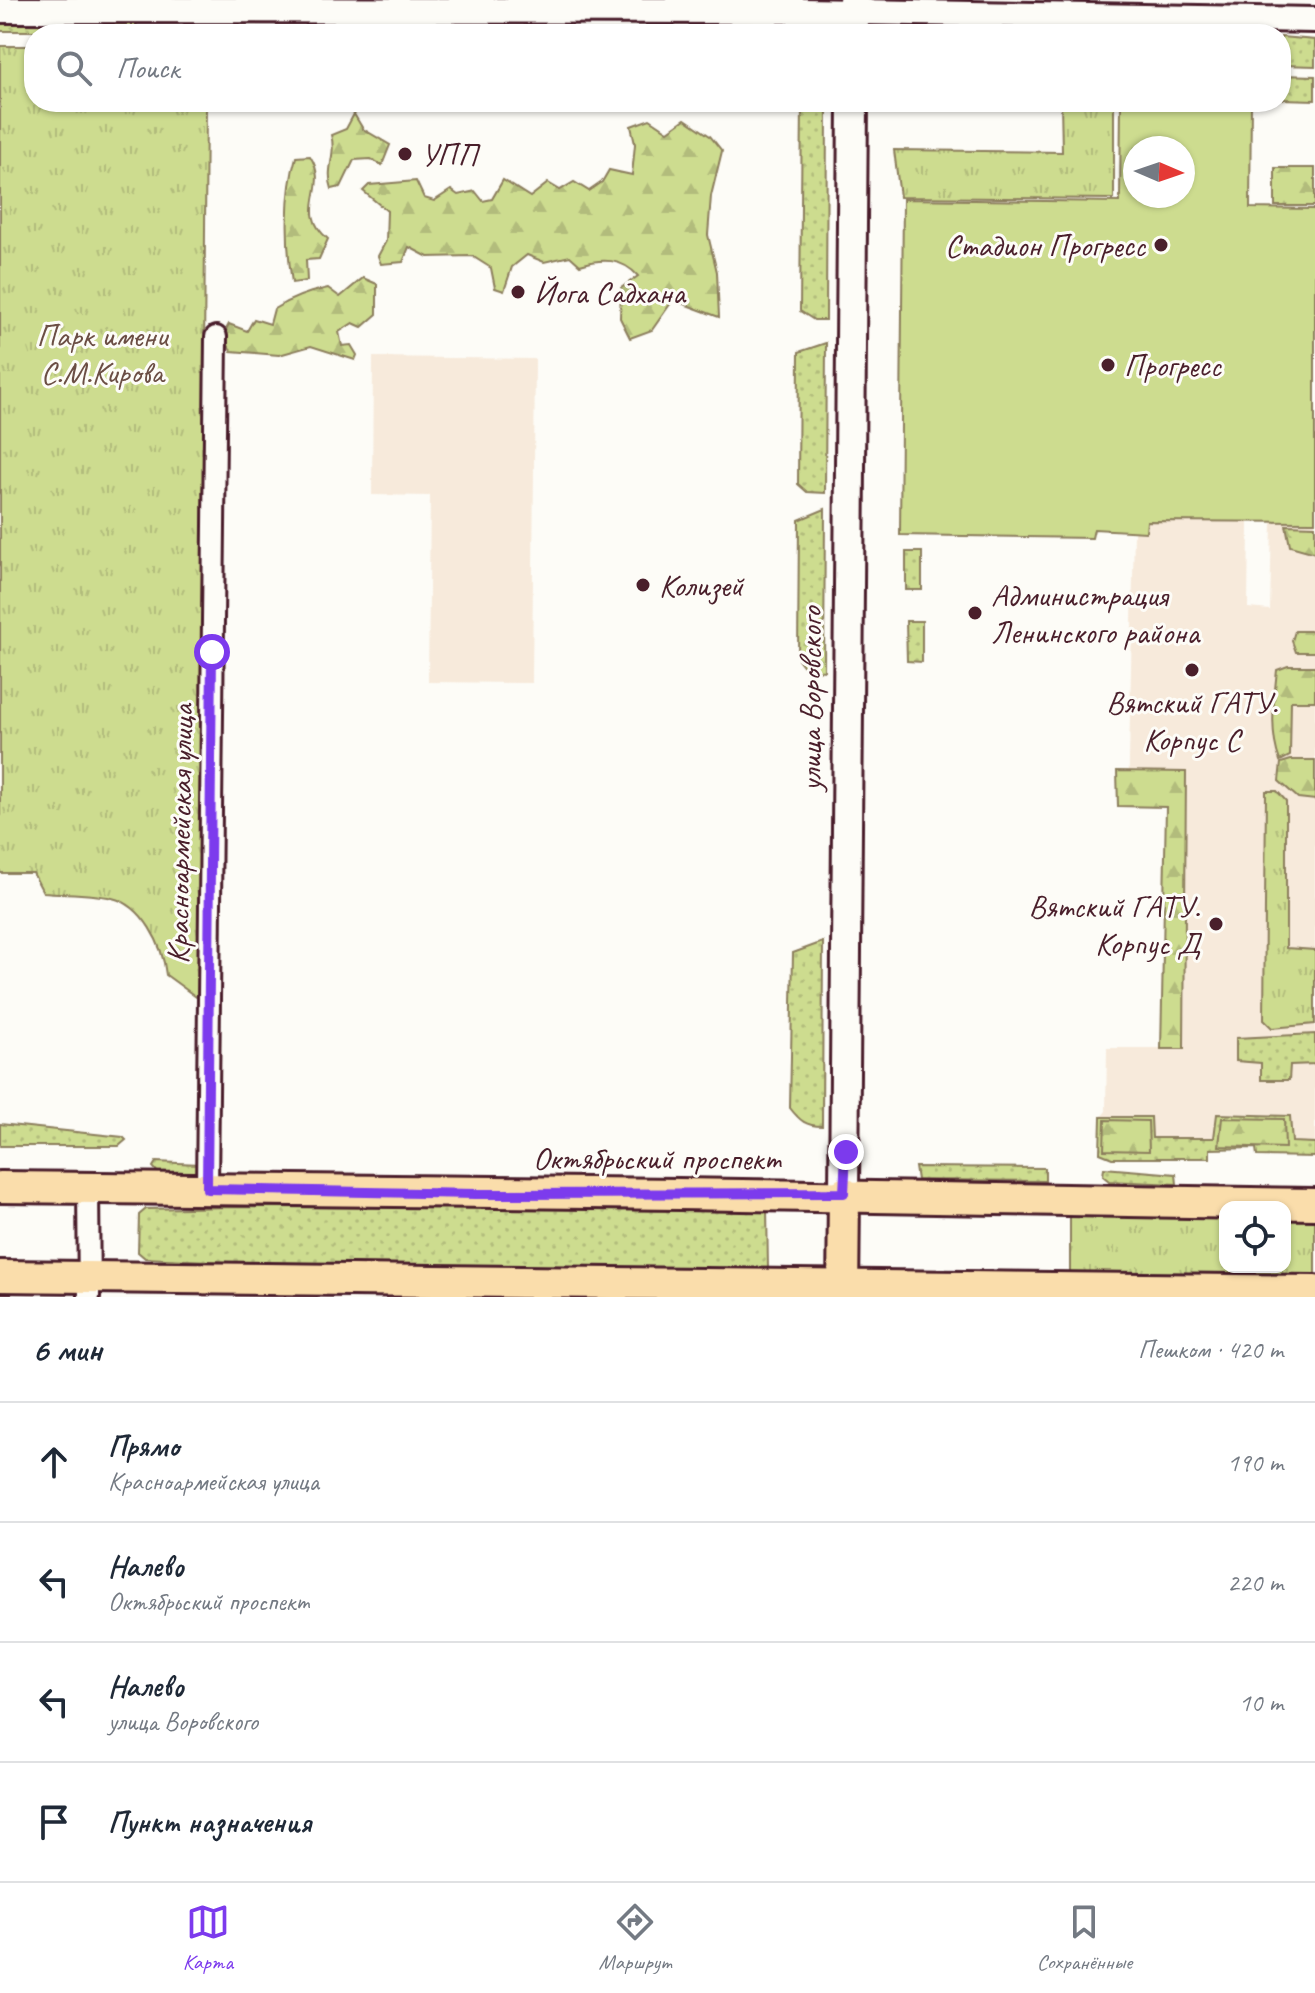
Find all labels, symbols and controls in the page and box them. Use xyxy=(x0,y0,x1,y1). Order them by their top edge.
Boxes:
search box xyxy=(24,24,1291,112)
icon: search xyxy=(52,46,96,90)
text: Поиск xyxy=(116,49,179,87)
place label: УПП xyxy=(421,134,480,175)
north arrow xyxy=(1123,136,1195,208)
marker: УПП xyxy=(396,145,414,163)
place label: Стадион Прогресс xyxy=(945,225,1147,266)
marker: Стадион Прогресс xyxy=(1152,236,1170,254)
place label: Йога Садхана xyxy=(534,272,687,313)
marker: Йога Садхана xyxy=(509,283,527,301)
park label: Парк имени С.М.Кирова xyxy=(36,315,170,393)
place label: Прогресс xyxy=(1124,345,1223,386)
marker: Прогресс xyxy=(1099,356,1117,374)
place label: Колизей xyxy=(659,565,745,606)
place label: Администрация Ленинского района xyxy=(991,575,1201,653)
marker: Колизей xyxy=(634,576,652,594)
marker: Администрация Ленинского района xyxy=(966,604,984,622)
street label: улица Воровского xyxy=(790,605,831,793)
route start xyxy=(194,634,230,670)
marker: Вятский ГАТУ. Корпус С xyxy=(1183,661,1201,679)
place label: Вятский ГАТУ. Корпус С xyxy=(1106,682,1278,760)
street label: Красноармейская улица xyxy=(157,702,203,964)
place label: Вятский ГАТУ. Корпус Д xyxy=(1029,886,1203,964)
marker: Вятский ГАТУ. Корпус Д xyxy=(1207,915,1225,933)
route end xyxy=(828,1134,864,1170)
street label: Октябрьский проспект xyxy=(533,1138,782,1179)
map controls xyxy=(1219,1201,1291,1273)
button: locate xyxy=(1219,1201,1291,1273)
text: 6 мин xyxy=(32,1328,102,1371)
text: Пешком · 420 m xyxy=(1138,1333,1283,1366)
text: Прямо xyxy=(108,1427,179,1465)
icon: ahead xyxy=(32,1440,76,1484)
text: 190 m xyxy=(1227,1446,1283,1479)
text: Красноармейская улица xyxy=(108,1465,319,1498)
text: Налево xyxy=(108,1547,184,1585)
icon: left xyxy=(32,1560,76,1604)
text: 220 m xyxy=(1227,1566,1283,1599)
text: Октябрьский проспект xyxy=(108,1585,310,1618)
text: Налево xyxy=(108,1667,184,1705)
icon: left xyxy=(32,1680,76,1724)
text: 10 m xyxy=(1239,1686,1283,1719)
text: улица Воровского xyxy=(108,1705,258,1738)
icon: arrive xyxy=(32,1800,76,1844)
text: Пункт назначения xyxy=(108,1803,311,1841)
tab: Карта xyxy=(183,1900,233,1976)
tab: Маршрут xyxy=(599,1900,671,1976)
tab: Сохранённые xyxy=(1037,1900,1132,1976)

